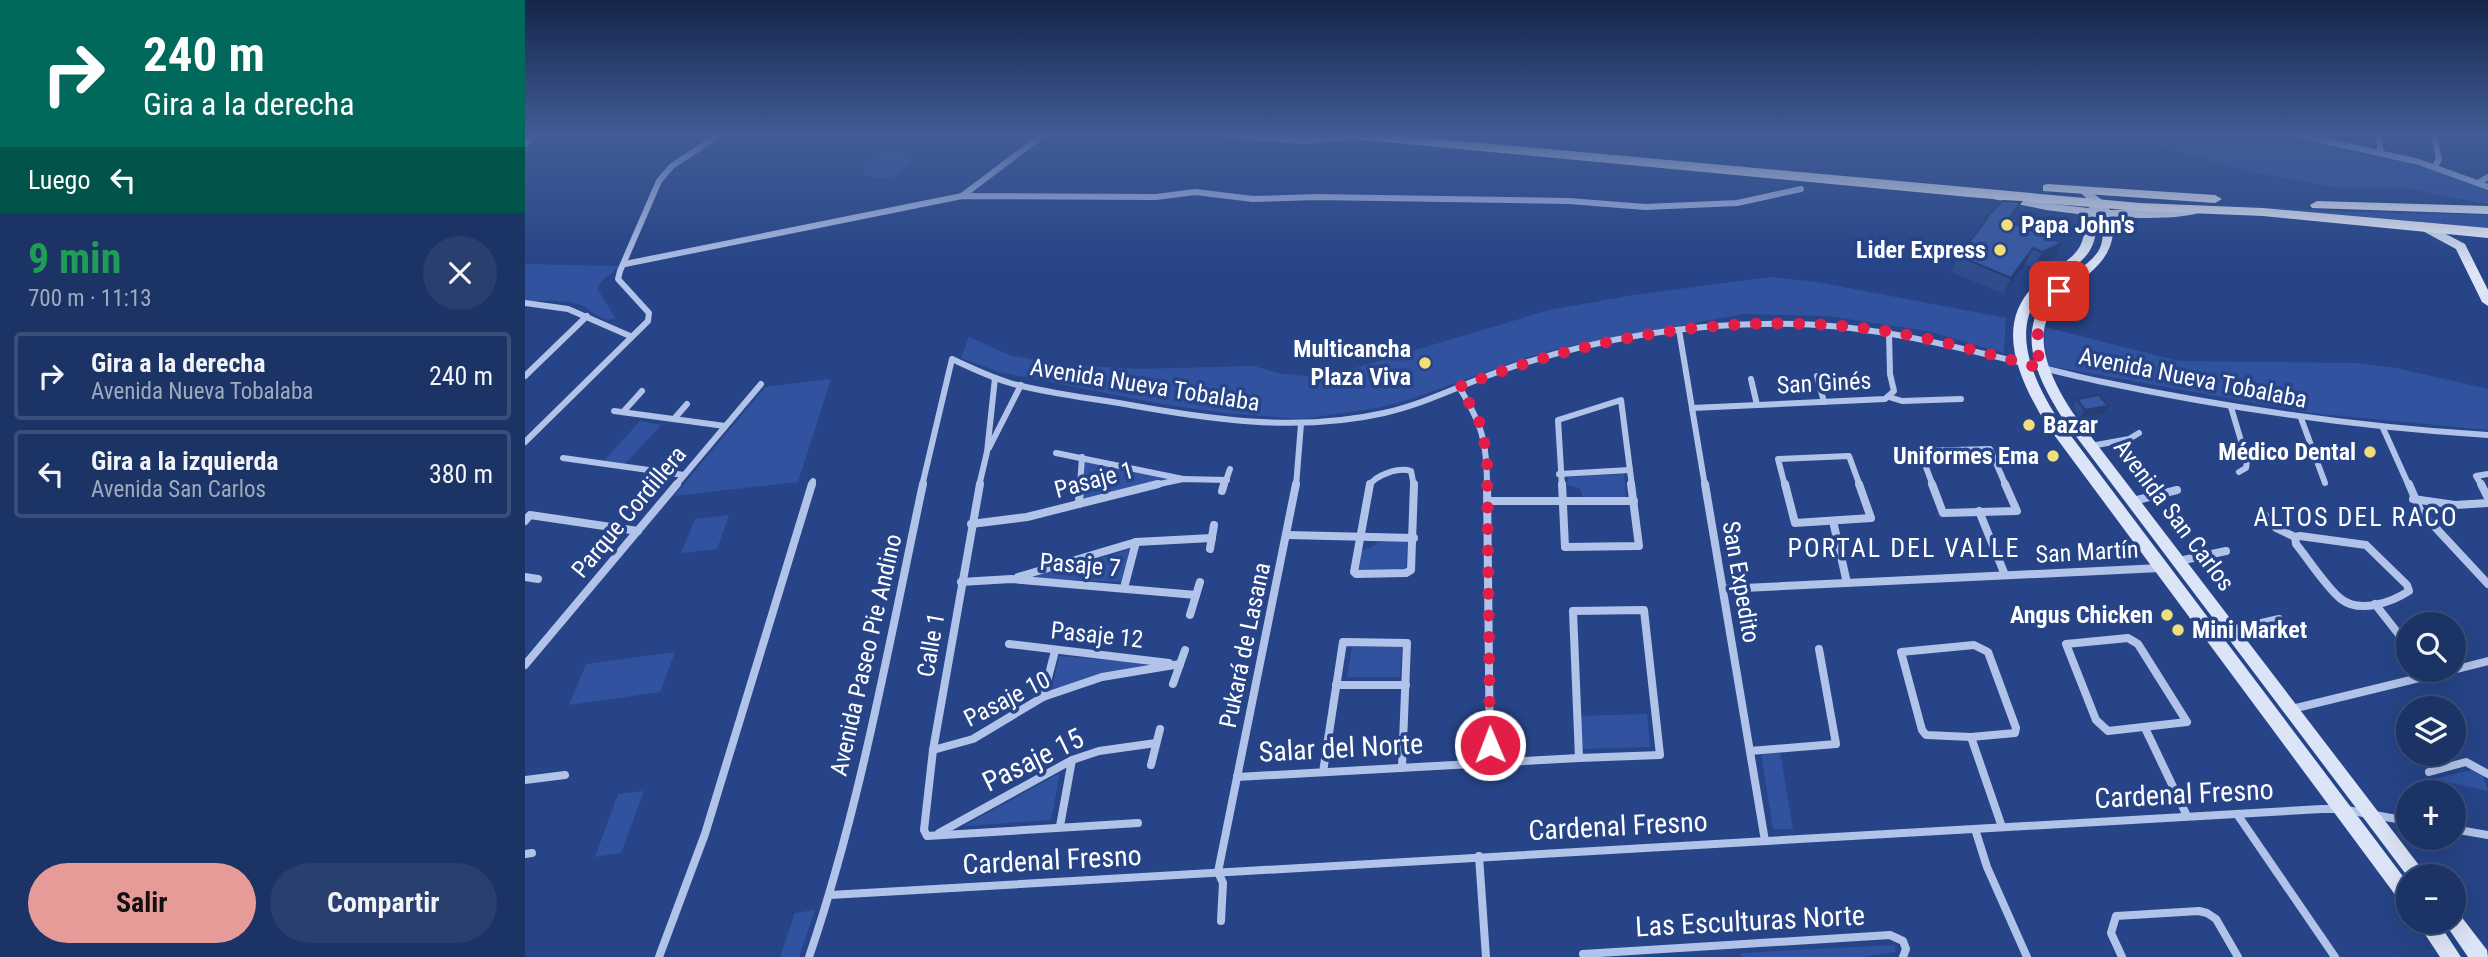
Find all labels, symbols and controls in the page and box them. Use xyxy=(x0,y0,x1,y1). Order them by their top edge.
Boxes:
text: 240 m xyxy=(143,26,265,83)
icon: right xyxy=(28,28,119,119)
text: Gira a la derecha xyxy=(143,85,355,123)
icon: left xyxy=(104,161,142,199)
text: Luego xyxy=(28,165,90,195)
place label: Papa John's xyxy=(2021,211,2135,239)
marker: Papa John's xyxy=(1999,217,2015,233)
text: 9 min xyxy=(28,234,121,283)
button: close xyxy=(423,236,497,310)
place label: Lider Express xyxy=(1856,236,1986,264)
marker: Lider Express xyxy=(1992,242,2008,258)
pin xyxy=(2029,261,2089,321)
icon: arrive xyxy=(2040,272,2078,310)
text: 700 m · 11:13 xyxy=(28,285,152,312)
place label: Multicancha Plaza Viva xyxy=(1293,335,1411,391)
street label: Avenida Nueva Tobalaba xyxy=(2077,342,2309,414)
text: Gira a la derecha xyxy=(91,348,265,378)
street label: Avenida Nueva Tobalaba xyxy=(1028,353,1262,417)
marker: Multicancha Plaza Viva xyxy=(1417,355,1433,371)
icon: right xyxy=(32,357,70,395)
text: 240 m xyxy=(429,361,493,391)
street label: San Ginés xyxy=(1776,367,1872,399)
text: Avenida Nueva Tobalaba xyxy=(91,378,313,405)
place label: Bazar xyxy=(2043,411,2098,439)
marker: Bazar xyxy=(2021,417,2037,433)
street label: Avenida San Carlos xyxy=(2108,434,2240,596)
place label: Médico Dental xyxy=(2218,438,2356,466)
street label: Parque Cordillera xyxy=(566,441,692,583)
place label: Uniformes Ema xyxy=(1893,442,2039,470)
marker: Médico Dental xyxy=(2362,444,2378,460)
text: Gira a la izquierda xyxy=(91,446,279,476)
marker: Uniformes Ema xyxy=(2045,448,2061,464)
icon: left xyxy=(32,455,70,493)
street label: Pasaje 1 xyxy=(1051,456,1137,504)
text: 380 m xyxy=(429,459,493,489)
text: Avenida San Carlos xyxy=(91,476,266,503)
district label: ALTOS DEL RACO xyxy=(2253,502,2459,532)
street label: San Expedito xyxy=(1717,519,1765,645)
street label: Avenida Paseo Pie Andino xyxy=(825,531,907,779)
district label: PORTAL DEL VALLE xyxy=(1787,533,2021,563)
street label: San Martín xyxy=(2035,535,2139,569)
street label: Pasaje 7 xyxy=(1038,548,1122,582)
street label: Pukará de Lasana xyxy=(1214,560,1276,730)
place label: Angus Chicken xyxy=(2010,601,2153,629)
marker: Angus Chicken xyxy=(2159,607,2175,623)
street label: Calle 1 xyxy=(912,611,950,679)
map controls xyxy=(2396,612,2466,934)
button: search xyxy=(2396,612,2466,682)
street label: Pasaje 12 xyxy=(1049,616,1145,654)
place label: Mini Market xyxy=(2192,616,2307,644)
marker: Mini Market xyxy=(2170,622,2186,638)
street label: Pasaje 10 xyxy=(959,665,1055,733)
button: layers xyxy=(2396,696,2466,766)
position arrow xyxy=(1453,708,1527,782)
street label: Pasaje 15 xyxy=(977,721,1089,799)
street label: Salar del Norte xyxy=(1258,727,1424,769)
street label: Cardenal Fresno xyxy=(2094,773,2274,815)
button: + xyxy=(2396,780,2466,850)
street label: Cardenal Fresno xyxy=(1528,805,1708,847)
street label: Cardenal Fresno xyxy=(962,839,1142,881)
button: Salir xyxy=(28,863,256,943)
button: Compartir xyxy=(270,863,497,943)
button: − xyxy=(2396,864,2466,934)
street label: Las Esculturas Norte xyxy=(1634,899,1866,943)

